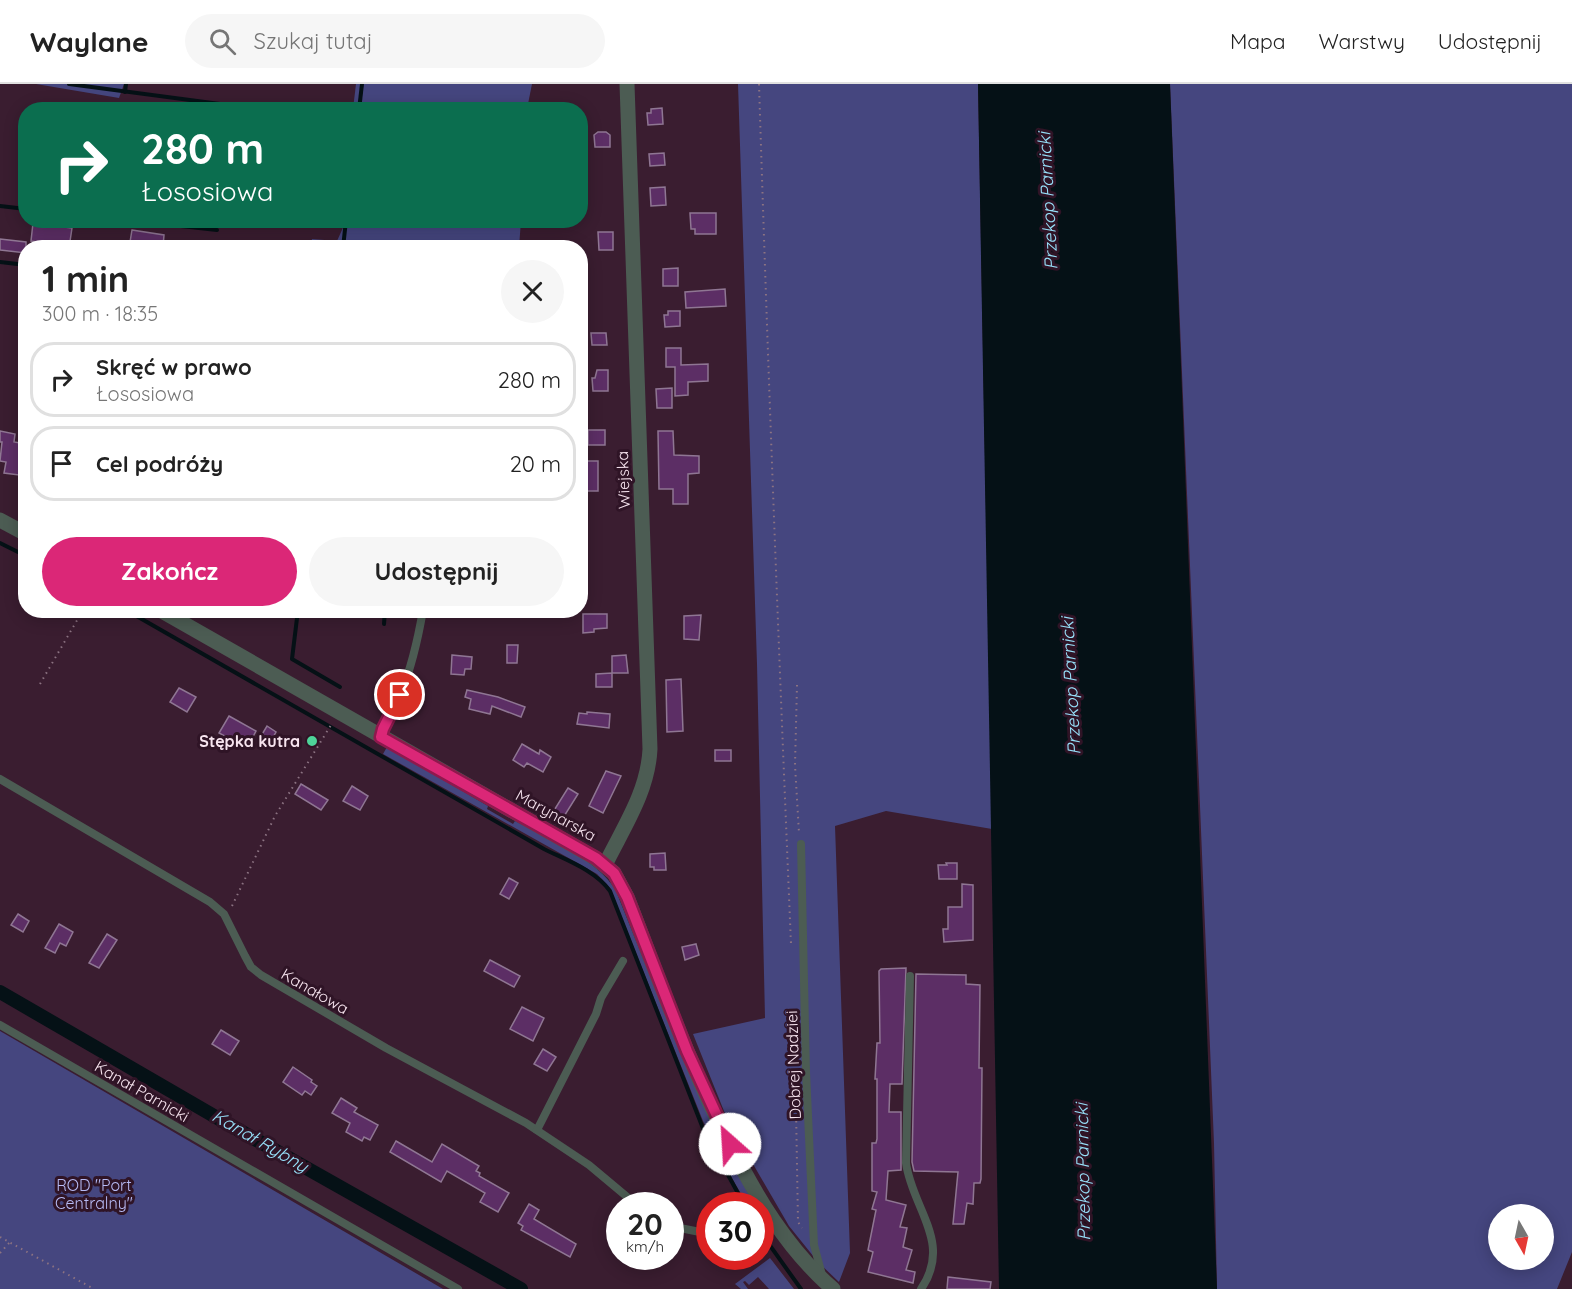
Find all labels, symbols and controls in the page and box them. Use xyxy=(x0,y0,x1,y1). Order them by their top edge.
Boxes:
search box xyxy=(185,14,605,68)
text: Waylane xyxy=(30,24,149,59)
icon: search xyxy=(206,25,239,58)
text: Szukaj tutaj xyxy=(254,27,373,55)
text: Mapa xyxy=(1230,28,1285,54)
text: Warstwy xyxy=(1318,28,1405,54)
text: Udostępnij xyxy=(1438,28,1542,54)
text: 280 m xyxy=(141,122,264,175)
icon: right xyxy=(42,126,120,204)
water label: Przekop Parnicki xyxy=(1032,130,1063,270)
text: Łososiowa xyxy=(141,174,273,208)
text: 1 min xyxy=(42,256,129,301)
button: close xyxy=(501,260,564,323)
text: 300 m · 18:35 xyxy=(42,301,158,326)
text: Skręć w prawo xyxy=(96,353,252,381)
icon: right xyxy=(45,363,78,396)
text: 280 m xyxy=(498,366,561,394)
text: Łososiowa xyxy=(96,381,194,406)
icon: arrive xyxy=(45,447,78,480)
text: Cel podróży xyxy=(96,450,223,478)
text: 20 m xyxy=(510,450,561,478)
street label: Wiejska xyxy=(612,451,634,509)
button: Zakończ xyxy=(42,537,297,606)
button: Udostępnij xyxy=(309,537,564,606)
water label: Przekop Parnicki xyxy=(1055,615,1086,755)
pin xyxy=(374,669,425,720)
icon: arrive xyxy=(383,678,416,711)
place label: Stępka kutra xyxy=(199,731,300,751)
marker: Stępka kutra xyxy=(305,734,319,748)
street label: Marynarska xyxy=(512,785,600,845)
street label: Kanałowa xyxy=(278,964,352,1018)
street label: Dobrej Nadziei xyxy=(781,1010,805,1120)
street label: Kanał Parnicki xyxy=(91,1056,193,1126)
water label: Przekop Parnicki xyxy=(1070,1101,1095,1241)
water label: Kanał Rybny xyxy=(208,1104,314,1178)
position arrow xyxy=(698,1112,762,1176)
park label: ROD "Port Centralny" xyxy=(55,1175,133,1213)
speed limit sign: 30 xyxy=(696,1192,774,1270)
north arrow xyxy=(1488,1204,1554,1270)
map controls xyxy=(1488,1204,1554,1270)
text: 20 xyxy=(627,1205,663,1243)
text: km/h xyxy=(626,1237,664,1256)

